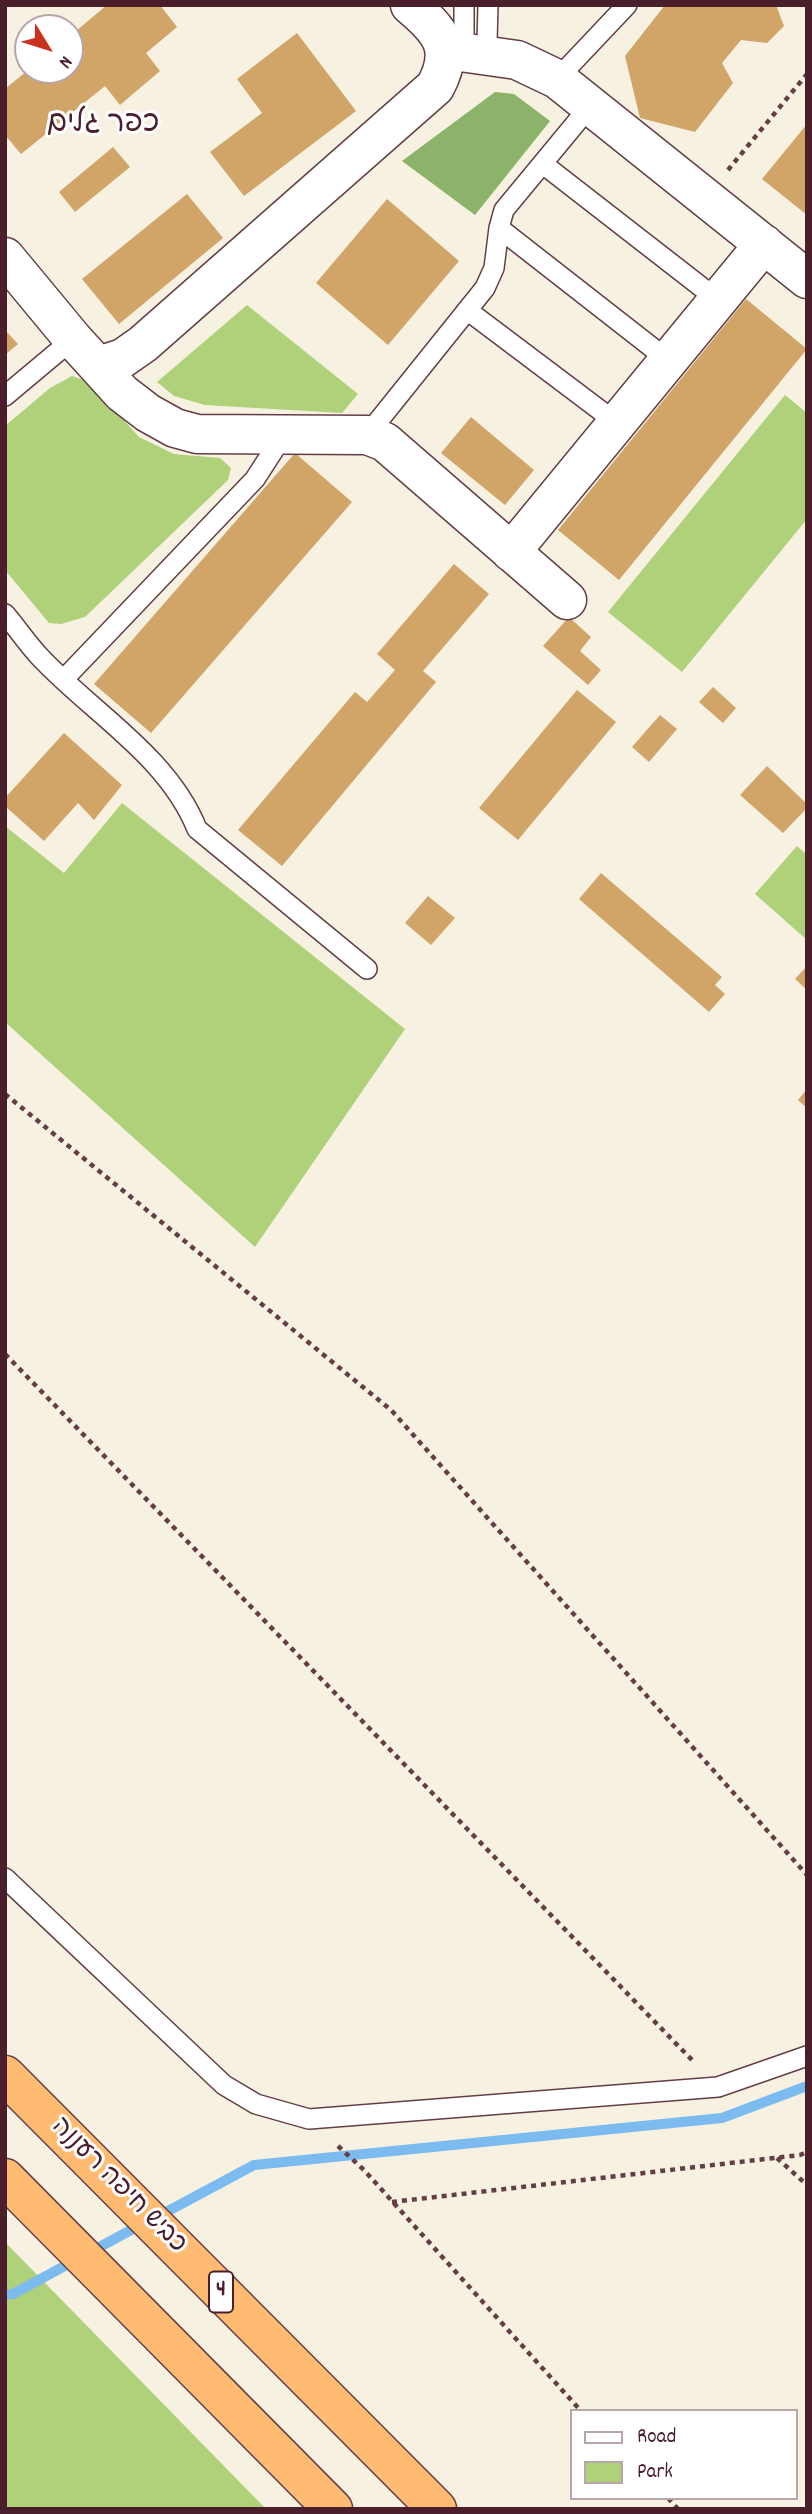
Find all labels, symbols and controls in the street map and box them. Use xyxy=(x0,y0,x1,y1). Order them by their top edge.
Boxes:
north arrow xyxy=(14,14,84,84)
text: N xyxy=(51,49,78,73)
district label: כפר גלים xyxy=(47,109,159,145)
street label: כביש חיפה רעננה xyxy=(43,2113,191,2261)
road number: 4 xyxy=(209,2272,233,2312)
legend xyxy=(570,2409,798,2500)
text: Road xyxy=(637,2423,676,2453)
text: Park xyxy=(637,2458,673,2488)

